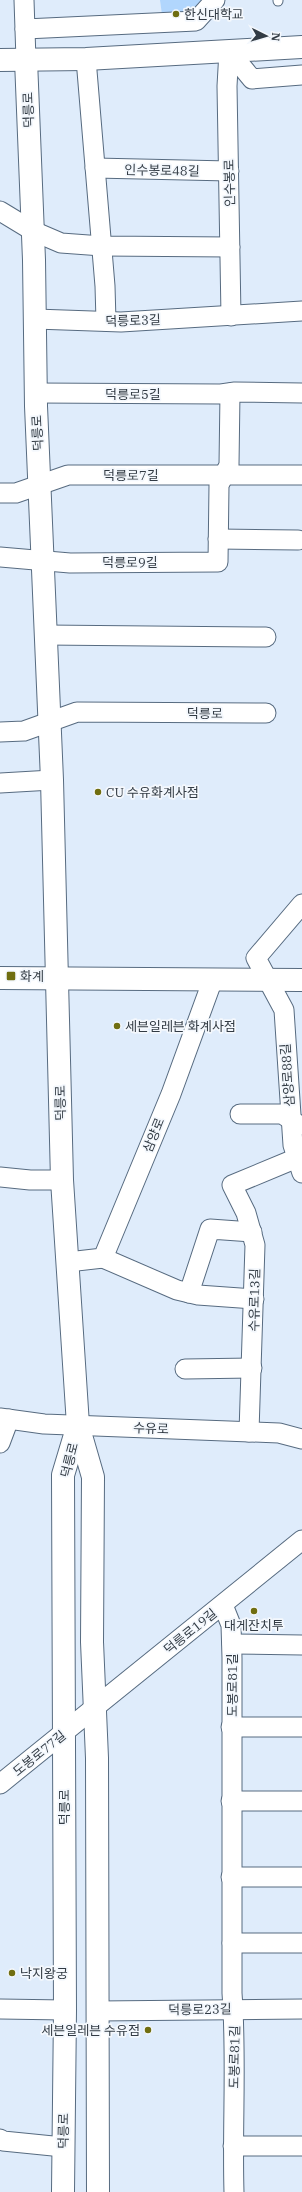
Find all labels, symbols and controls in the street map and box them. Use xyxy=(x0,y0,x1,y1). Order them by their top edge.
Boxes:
place label: 한신대학교 xyxy=(184,6,244,23)
marker: 한신대학교 xyxy=(171,9,181,19)
north arrow xyxy=(246,16,286,56)
text: N xyxy=(269,32,283,42)
street label: 덕릉로 xyxy=(19,92,38,128)
street label: 인수봉로 xyxy=(221,159,238,207)
street label: 인수봉로48길 xyxy=(124,161,200,180)
street label: 덕릉로3길 xyxy=(105,311,161,330)
street label: 덕릉로5길 xyxy=(105,386,161,403)
street label: 덕릉로 xyxy=(28,415,47,451)
street label: 덕릉로7길 xyxy=(103,467,159,484)
street label: 덕릉로9길 xyxy=(102,554,158,571)
street label: 덕릉로 xyxy=(187,705,223,722)
place label: CU 수유화계사점 xyxy=(106,784,199,801)
marker: CU 수유화계사점 xyxy=(93,787,103,797)
place label: 화계 xyxy=(20,968,44,985)
marker: 화계 xyxy=(5,970,17,982)
place label: 세븐일레븐 화계사점 xyxy=(125,1018,236,1035)
marker: 세븐일레븐 화계사점 xyxy=(112,1021,122,1031)
street label: 삼양로88길 xyxy=(277,1043,298,1107)
street label: 덕릉로 xyxy=(52,1085,69,1121)
street label: 삼양로 xyxy=(139,1115,168,1155)
street label: 수유로13길 xyxy=(245,1268,264,1332)
street label: 수유로 xyxy=(133,1419,169,1438)
street label: 덕릉로 xyxy=(57,1441,82,1480)
street label: 덕릉로19길 xyxy=(160,1605,220,1658)
marker: 대게잔치투 xyxy=(249,1606,259,1616)
place label: 대게잔치투 xyxy=(224,1617,284,1634)
street label: 도봉로81길 xyxy=(224,1653,241,1717)
street label: 도봉로77길 xyxy=(9,1727,69,1780)
street label: 덕릉로 xyxy=(56,1789,73,1825)
place label: 낙지왕궁 xyxy=(20,1965,68,1982)
marker: 낙지왕궁 xyxy=(7,1968,17,1978)
street label: 덕릉로23길 xyxy=(168,2000,232,2019)
place label: 세븐일레븐 수유점 xyxy=(41,2022,140,2039)
marker: 세븐일레븐 수유점 xyxy=(143,2025,153,2035)
street label: 도봉로81길 xyxy=(225,2025,244,2089)
street label: 덕릉로 xyxy=(55,2113,72,2149)

